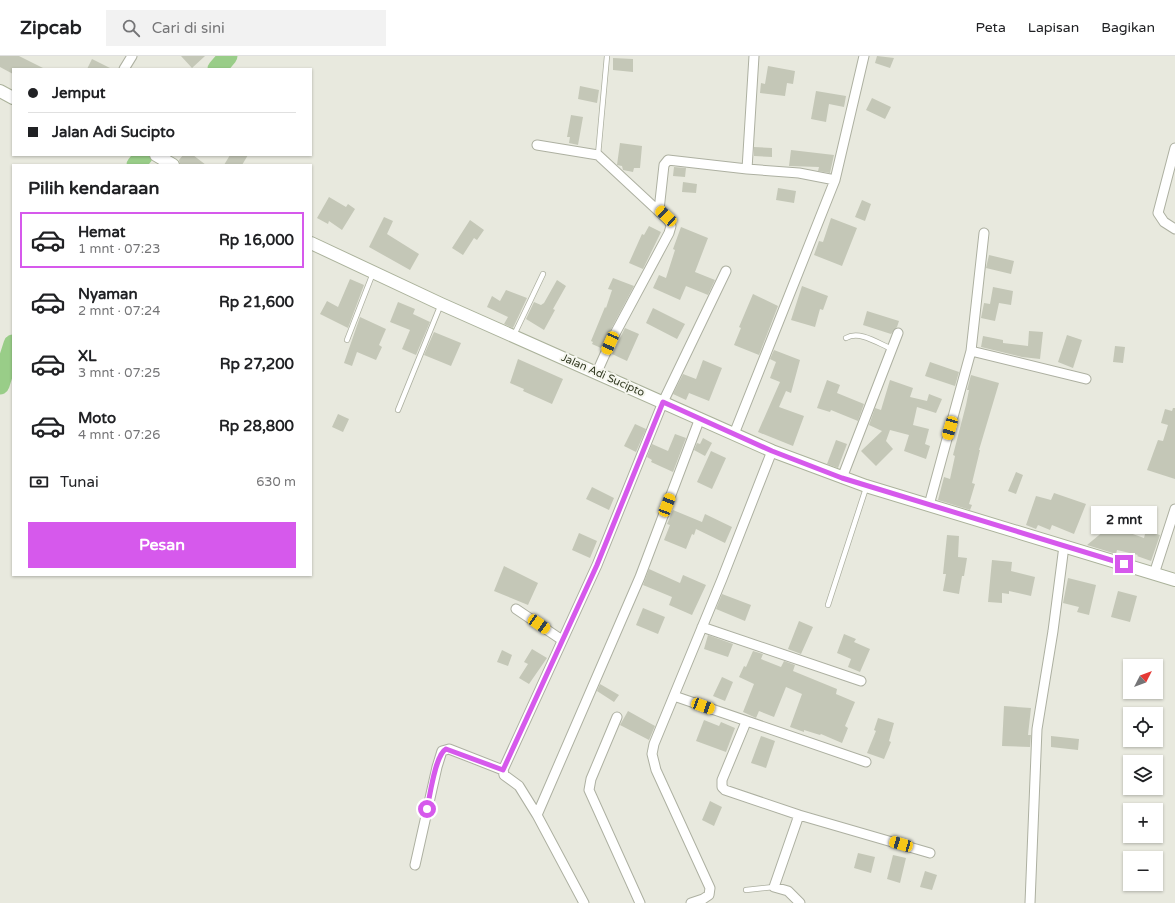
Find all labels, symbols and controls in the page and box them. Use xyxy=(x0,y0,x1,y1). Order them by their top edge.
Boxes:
search box xyxy=(106,10,386,46)
text: Zipcab xyxy=(20,17,82,39)
icon: search xyxy=(120,17,142,39)
text: Cari di sini xyxy=(152,19,225,37)
text: Peta xyxy=(975,19,1006,36)
text: Lapisan xyxy=(1028,19,1079,36)
text: Bagikan xyxy=(1101,19,1155,36)
text: Jemput xyxy=(52,84,106,102)
text: Jalan Adi Sucipto xyxy=(52,123,175,141)
text: Pilih kendaraan xyxy=(28,177,159,199)
car xyxy=(653,203,679,229)
icon: car xyxy=(30,222,66,258)
text: Hemat xyxy=(78,223,125,241)
text: Rp 16,000 xyxy=(219,231,294,249)
text: 1 mnt · 07:23 xyxy=(78,241,160,257)
icon: car xyxy=(30,284,66,320)
text: Nyaman xyxy=(78,285,138,303)
text: Rp 21,600 xyxy=(219,293,294,311)
text: 2 mnt · 07:24 xyxy=(78,303,160,319)
car xyxy=(600,330,620,356)
icon: car xyxy=(30,346,66,382)
text: XL xyxy=(78,347,97,365)
street label: Jalan Adi Sucipto xyxy=(559,351,647,399)
text: Rp 27,200 xyxy=(220,355,294,373)
text: 3 mnt · 07:25 xyxy=(78,365,160,381)
icon: car xyxy=(30,408,66,444)
text: Moto xyxy=(78,409,116,427)
car xyxy=(941,415,959,441)
text: Rp 28,800 xyxy=(219,417,294,435)
text: 4 mnt · 07:26 xyxy=(78,427,160,443)
icon: cash xyxy=(28,471,50,493)
text: Tunai xyxy=(60,473,99,491)
text: 630 m xyxy=(256,474,296,490)
car xyxy=(657,492,677,518)
callout: 2 mnt xyxy=(1091,506,1157,534)
text: 2 mnt xyxy=(1106,512,1142,528)
button: Pesan xyxy=(28,522,296,568)
route end xyxy=(1115,555,1133,573)
car xyxy=(526,612,552,636)
north arrow xyxy=(1123,659,1163,699)
map controls xyxy=(1123,659,1163,891)
car xyxy=(690,696,716,716)
button: locate xyxy=(1123,707,1163,747)
button: layers xyxy=(1123,755,1163,795)
route start xyxy=(418,800,436,818)
button: + xyxy=(1123,803,1163,843)
car xyxy=(888,835,914,853)
button: − xyxy=(1123,851,1163,891)

